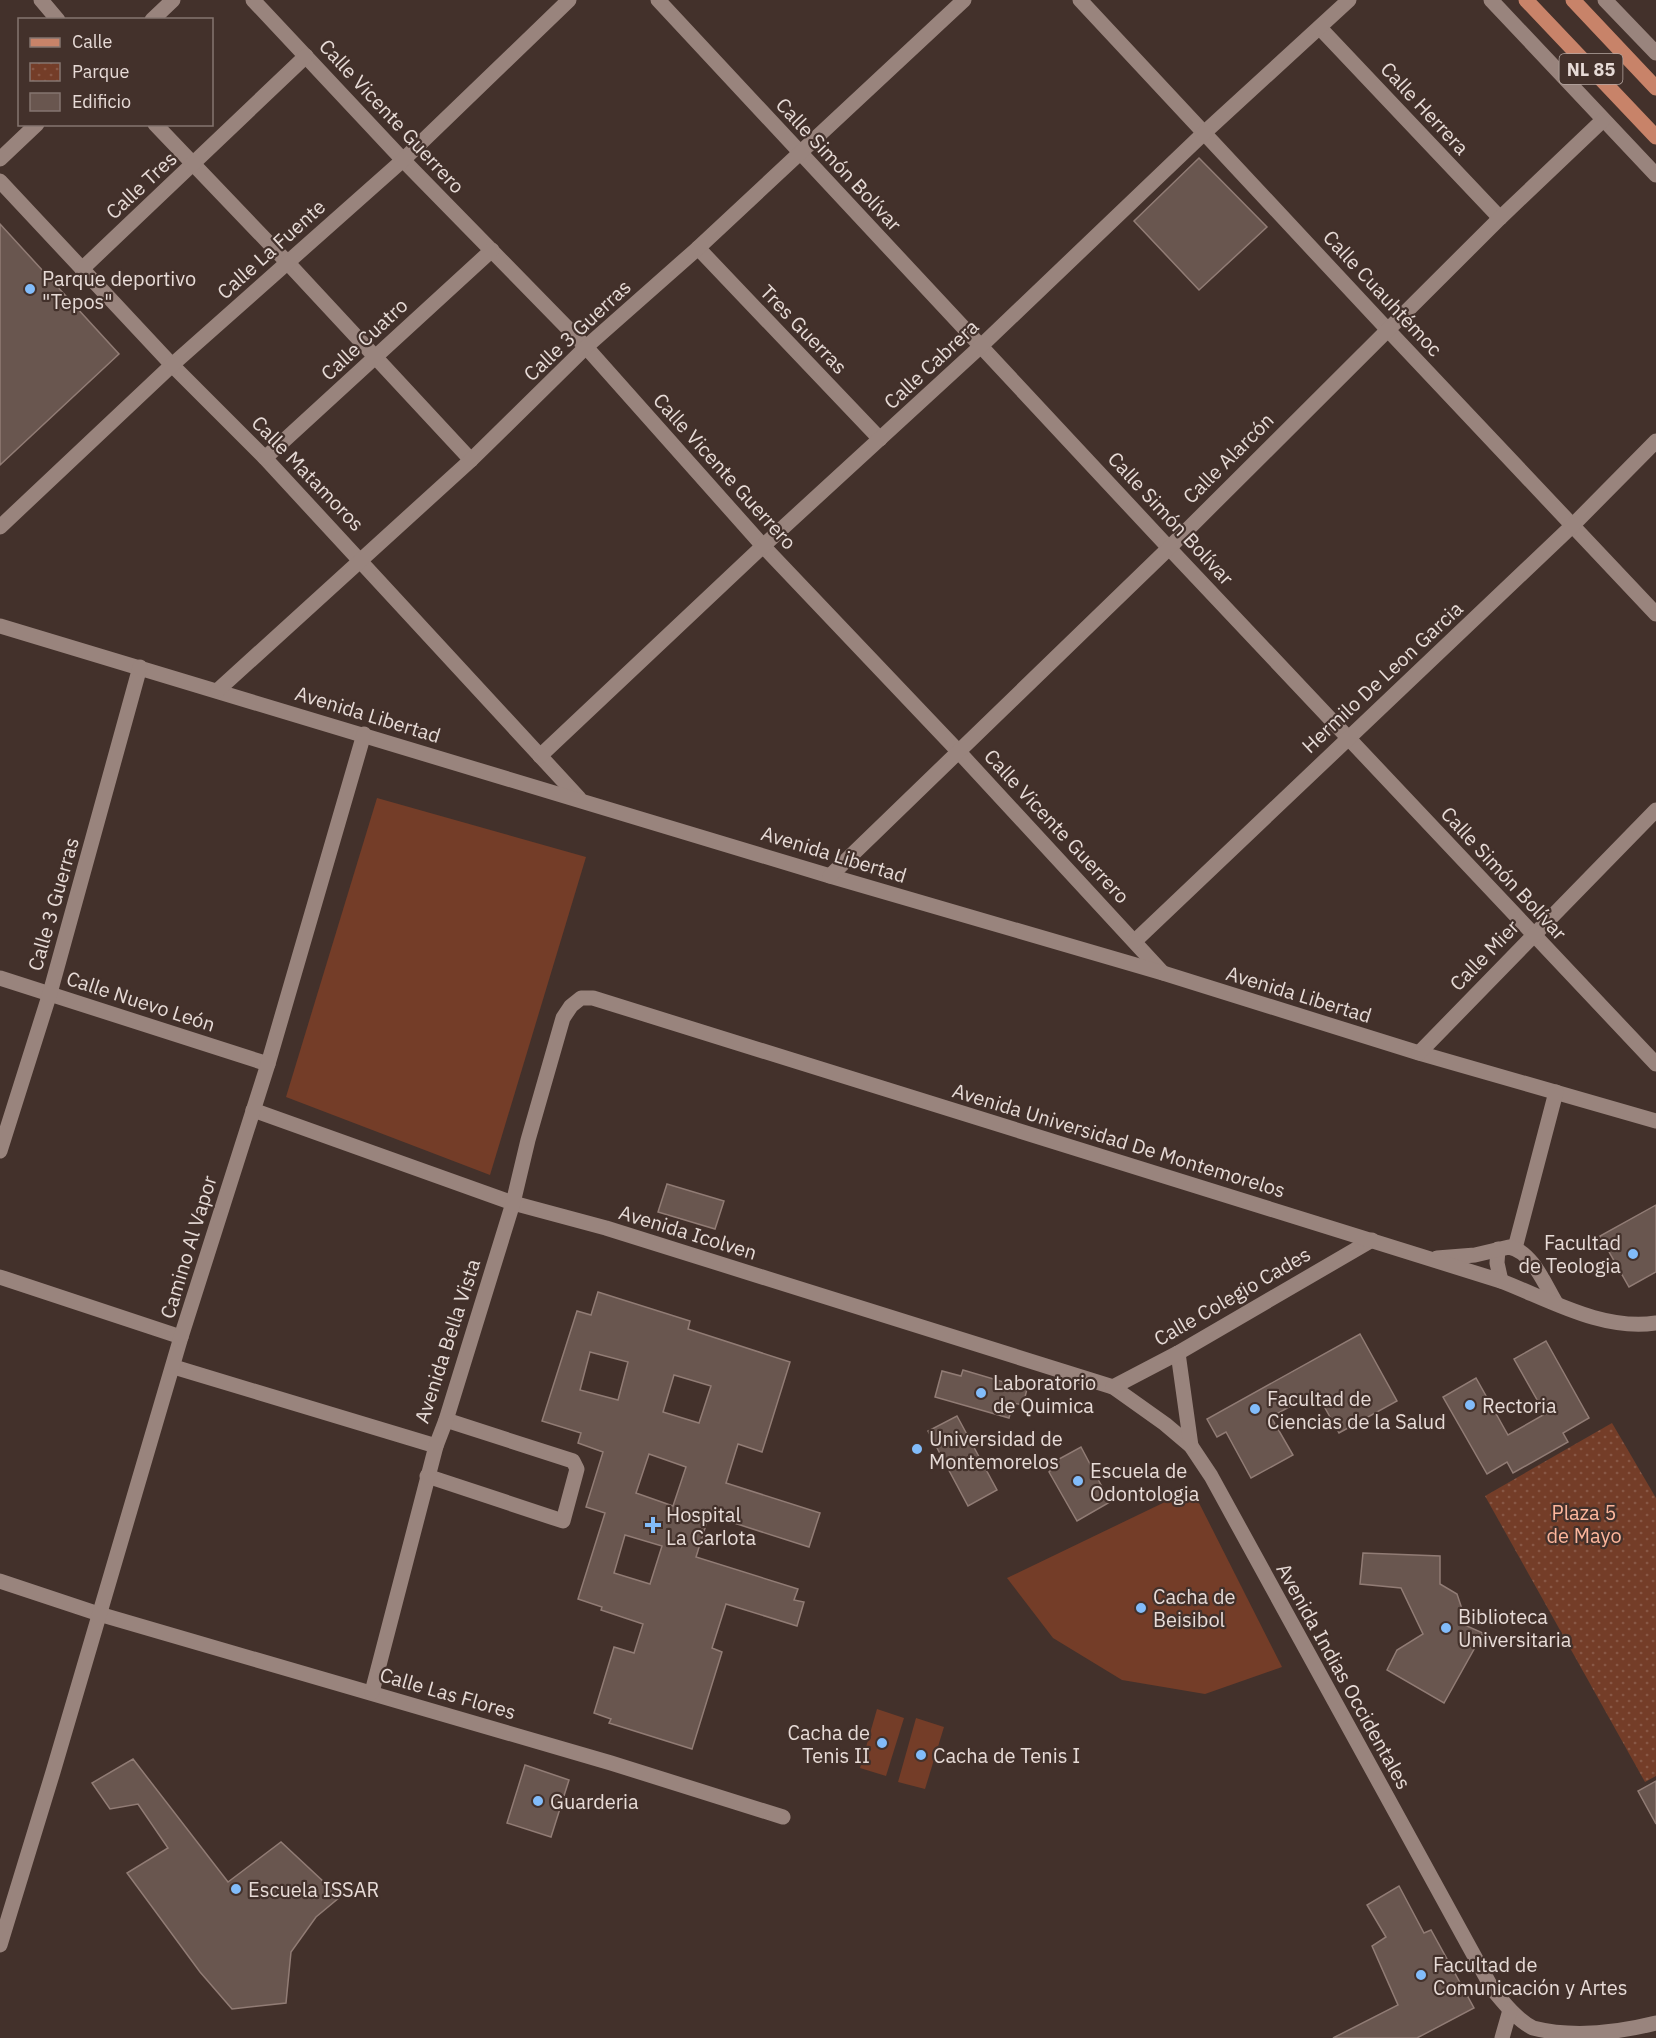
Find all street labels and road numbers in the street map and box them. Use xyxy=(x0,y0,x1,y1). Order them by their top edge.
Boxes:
street label: Calle Vicente Guerrero xyxy=(313,33,471,199)
road number: NL 85 xyxy=(1560,54,1622,84)
street label: Calle Herrera xyxy=(1375,56,1475,161)
street label: Calle Simón Bolívar xyxy=(770,91,908,237)
street label: Calle Tres xyxy=(100,145,182,225)
street label: Calle La Fuente xyxy=(211,193,331,305)
street label: Calle Cuauhtémoc xyxy=(1317,224,1449,362)
street label: Calle 3 Guerras xyxy=(517,273,637,387)
street label: Tres Guerras xyxy=(755,278,853,380)
street label: Calle Cuatro xyxy=(315,292,413,386)
street label: Calle Cabrera xyxy=(878,313,984,415)
street label: Calle Vicente Guerrero xyxy=(647,387,803,555)
street label: Calle Alarcón xyxy=(1177,407,1279,509)
street label: Calle Matamoros xyxy=(246,409,370,537)
street label: Calle Simón Bolívar xyxy=(1102,445,1240,591)
street label: Hermilo De Leon Garcia xyxy=(1296,595,1469,759)
street label: Avenida Libertad xyxy=(292,679,444,749)
street label: Calle Vicente Guerrero xyxy=(978,743,1136,909)
street label: Calle Simón Bolívar xyxy=(1435,800,1573,946)
street label: Avenida Libertad xyxy=(758,819,910,889)
street label: Calle 3 Guerras xyxy=(21,834,85,974)
street label: Calle Mier xyxy=(1443,914,1525,996)
street label: Avenida Libertad xyxy=(1223,959,1375,1029)
street label: Calle Nuevo León xyxy=(63,964,219,1038)
street label: Avenida Universidad De Montemorelos xyxy=(949,1076,1289,1204)
street label: Camino Al Vapor xyxy=(153,1172,223,1322)
street label: Avenida Icolven xyxy=(616,1198,760,1266)
street label: Calle Colegio Cades xyxy=(1149,1240,1315,1352)
street label: Avenida Bella Vista xyxy=(408,1255,486,1427)
street label: Avenida Indias Occidentales xyxy=(1271,1558,1417,1794)
street label: Calle Las Flores xyxy=(377,1661,519,1725)

